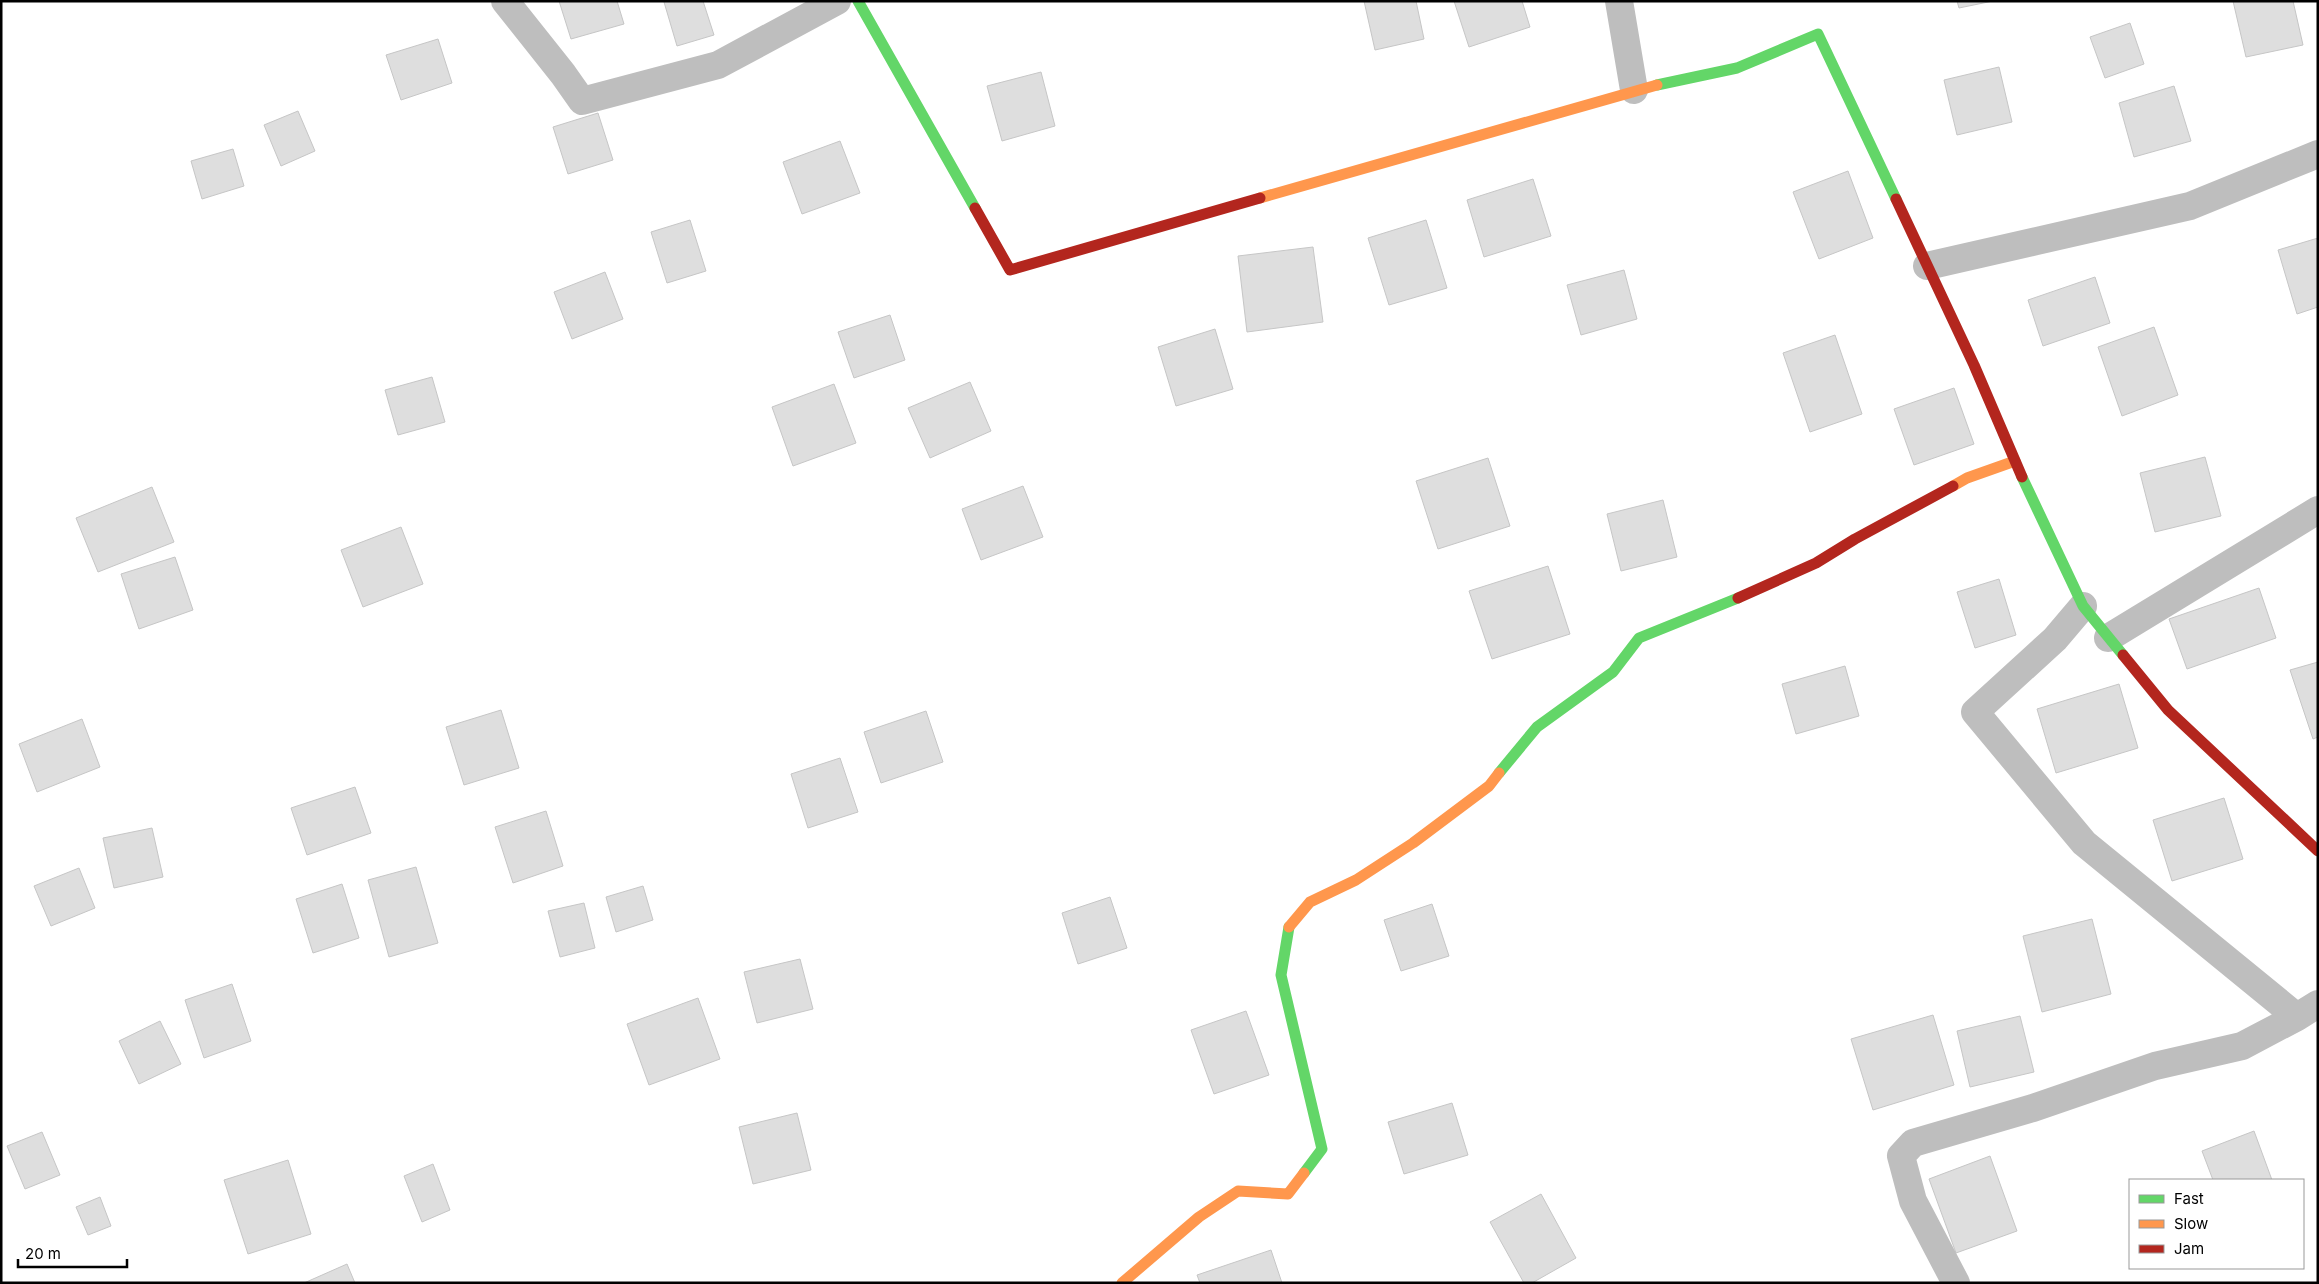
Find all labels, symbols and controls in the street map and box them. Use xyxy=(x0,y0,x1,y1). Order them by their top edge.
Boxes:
legend xyxy=(2129,1179,2304,1269)
text: Fast xyxy=(2174,1189,2204,1208)
text: Slow xyxy=(2174,1214,2208,1233)
scale bar xyxy=(18,1236,126,1268)
text: Jam xyxy=(2174,1239,2204,1258)
text: 20 m xyxy=(25,1244,61,1263)

